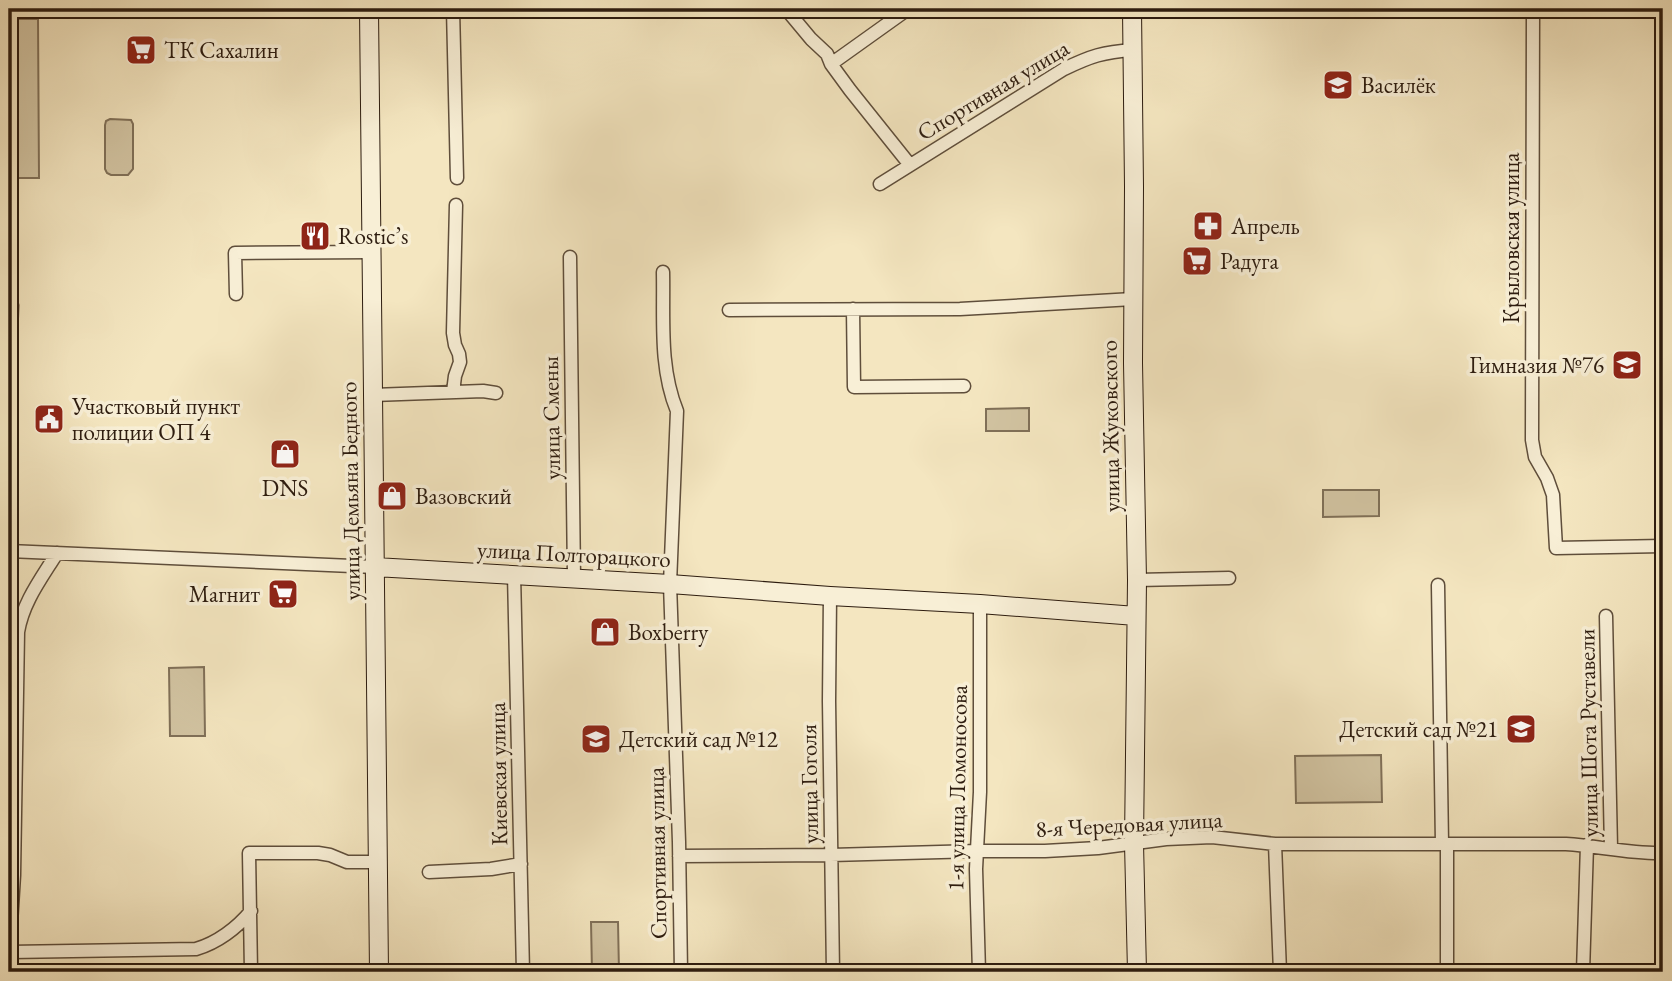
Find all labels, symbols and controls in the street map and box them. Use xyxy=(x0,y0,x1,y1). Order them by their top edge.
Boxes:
street label: Спортивная улица xyxy=(911,32,1075,147)
supermarket icon: ТК Сахалин xyxy=(124,33,158,67)
place label: ТК Сахалин xyxy=(164,35,279,65)
school or university icon: Василёк xyxy=(1321,68,1355,102)
place label: Василёк xyxy=(1361,70,1436,100)
street label: Крыловская улица xyxy=(1496,152,1526,323)
pharmacy icon: Апрель xyxy=(1191,209,1225,243)
place label: Апрель xyxy=(1230,211,1300,241)
restaurant icon: Rostic’s xyxy=(298,219,332,253)
place label: Rostic’s xyxy=(338,221,408,251)
supermarket icon: Радуга xyxy=(1180,244,1214,278)
place label: Радуга xyxy=(1220,246,1279,276)
street label: улица Жуковского xyxy=(1093,340,1127,512)
school or university icon: Гимназия №76 xyxy=(1610,348,1644,382)
place label: Гимназия №76 xyxy=(1469,350,1604,380)
street label: улица Смены xyxy=(535,356,567,480)
street label: улица Демьяна Бедного xyxy=(333,381,367,601)
place label: Участковый пункт полиции ОП 4 xyxy=(71,391,240,447)
public building icon: Участковый пункт полиции ОП 4 xyxy=(32,402,66,436)
shop icon: DNS xyxy=(268,437,302,471)
place label: DNS xyxy=(262,473,308,503)
shop icon: Вазовский xyxy=(375,479,409,513)
place label: Вазовский xyxy=(415,481,512,511)
street label: улица Полторацкого xyxy=(476,534,672,574)
supermarket icon: Магнит xyxy=(266,577,300,611)
place label: Магнит xyxy=(189,579,261,609)
shop icon: Boxberry xyxy=(588,615,622,649)
place label: Boxberry xyxy=(628,617,709,647)
street label: улица Шота Руставели xyxy=(1571,628,1605,838)
street label: 1-я улица Ломоносова xyxy=(940,684,974,891)
street label: Киевская улица xyxy=(482,701,514,846)
school or university icon: Детский сад №21 xyxy=(1504,712,1538,746)
place label: Детский сад №21 xyxy=(1339,714,1498,744)
school or university icon: Детский сад №12 xyxy=(579,722,613,756)
place label: Детский сад №12 xyxy=(619,724,778,754)
street label: улица Гоголя xyxy=(793,724,825,844)
street label: Спортивная улица xyxy=(640,766,674,939)
street label: 8-я Чередовая улица xyxy=(1035,804,1224,844)

